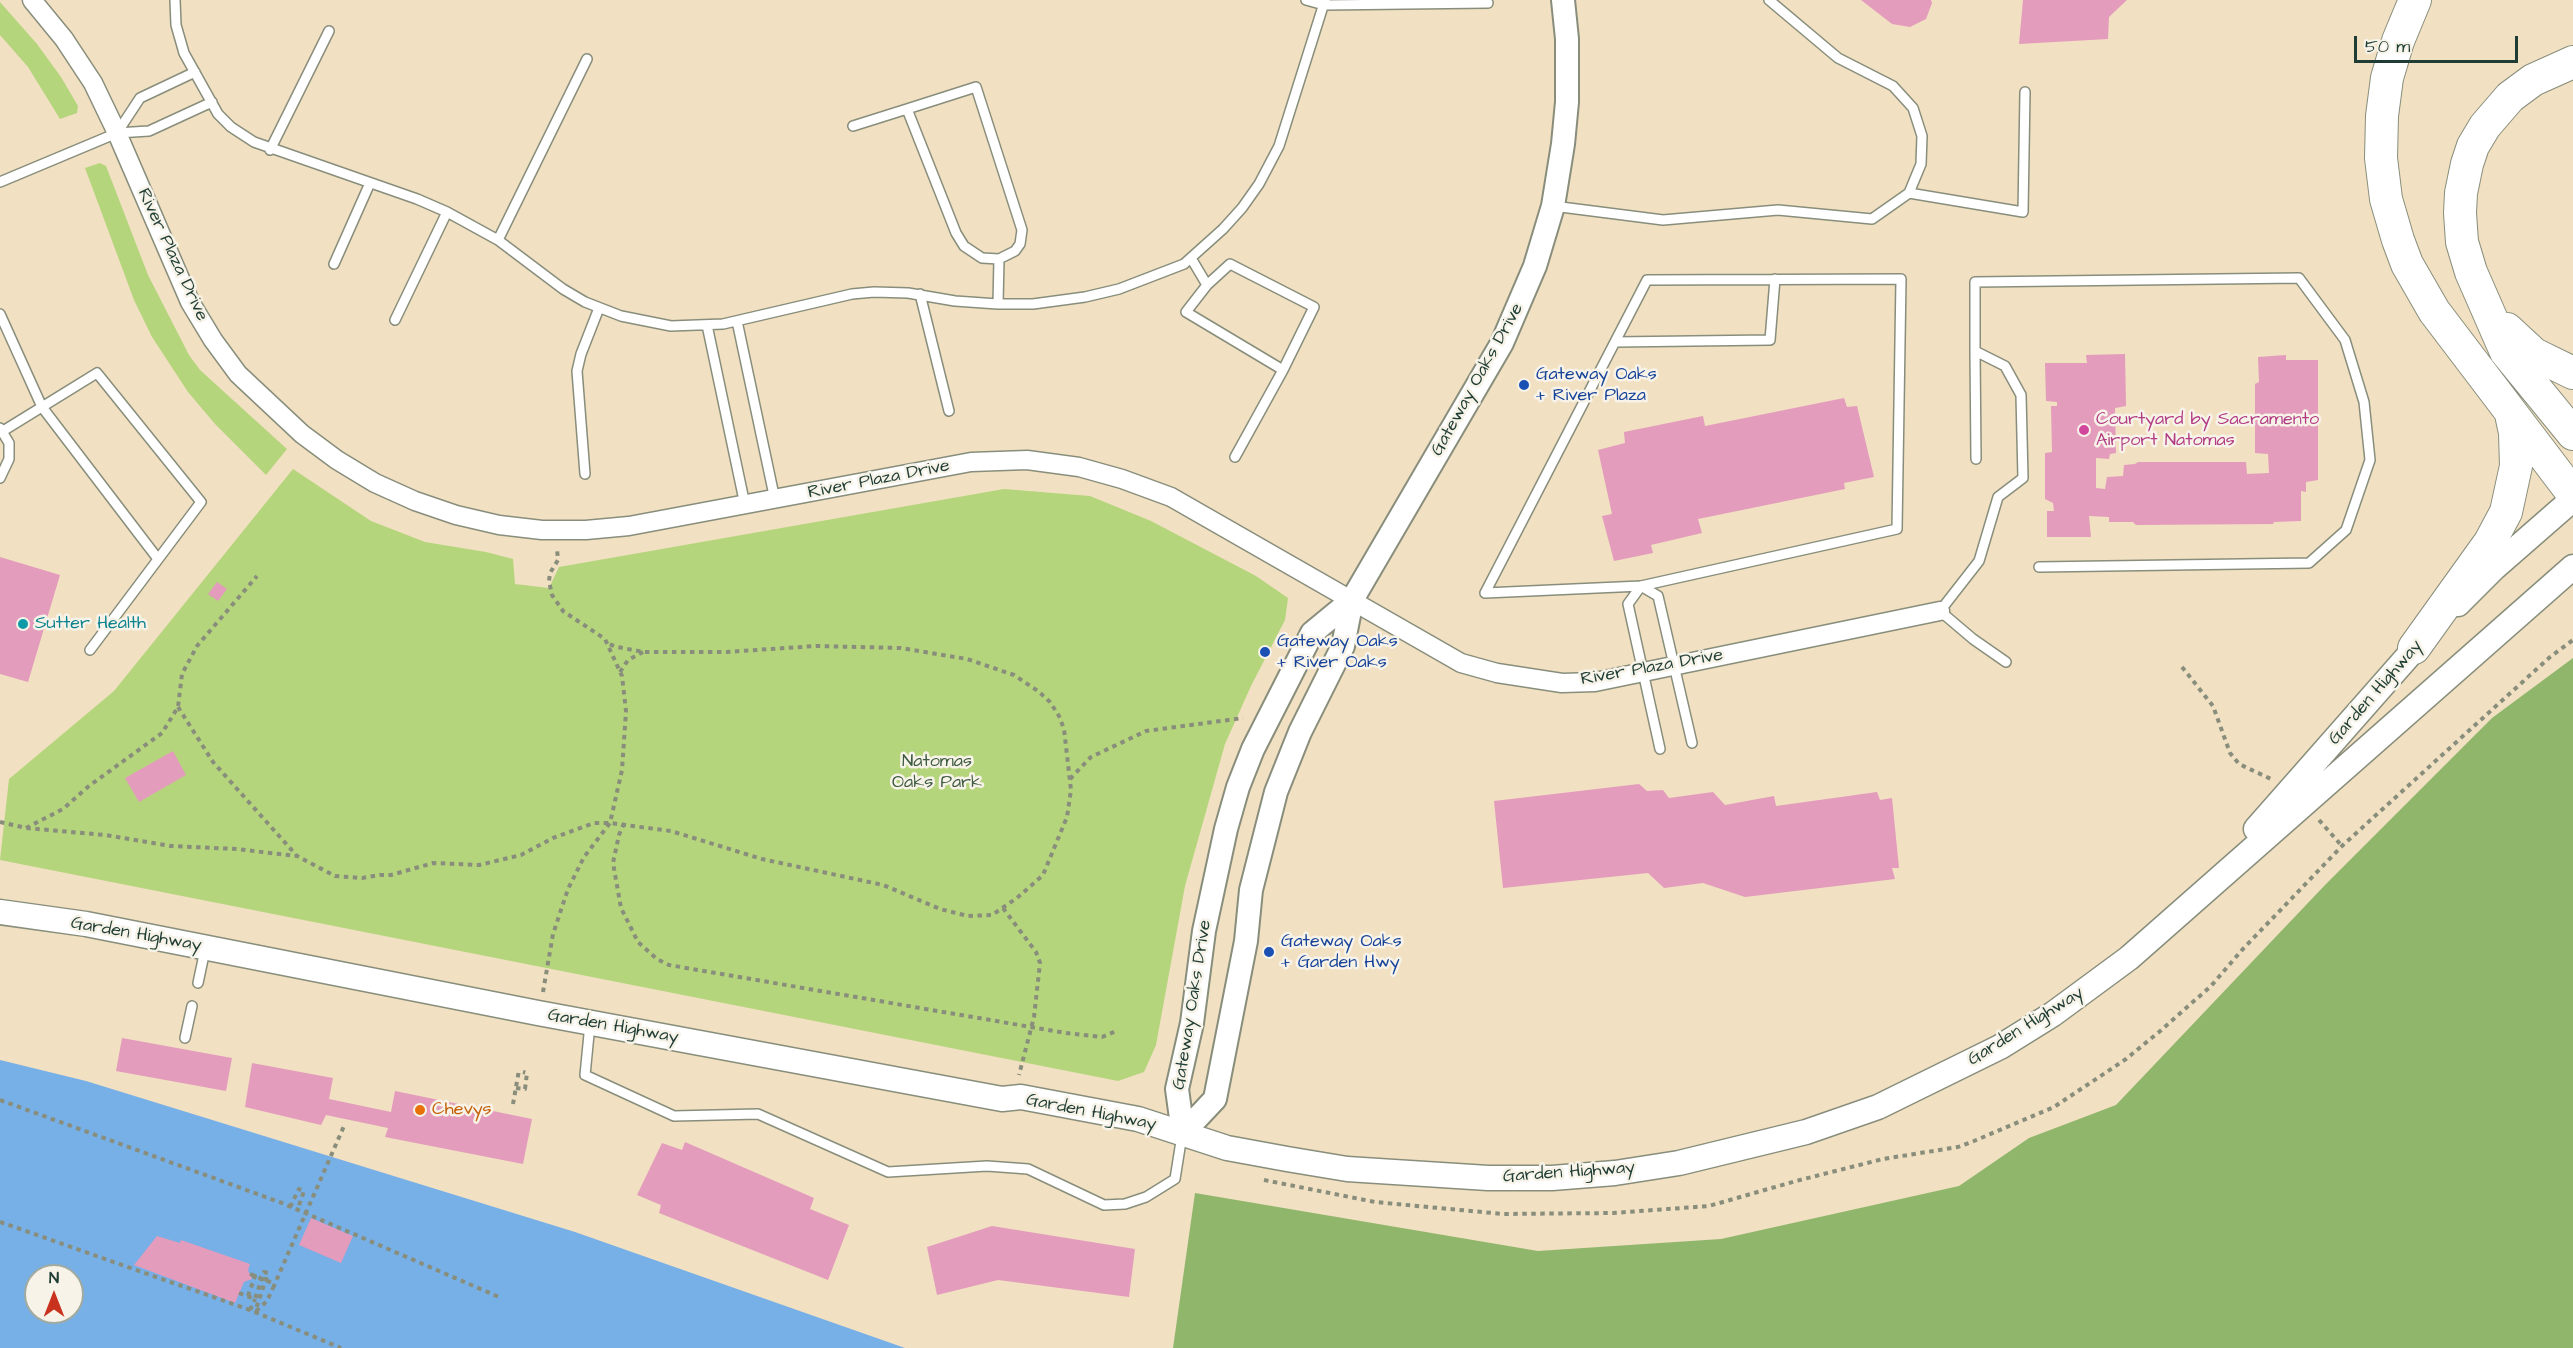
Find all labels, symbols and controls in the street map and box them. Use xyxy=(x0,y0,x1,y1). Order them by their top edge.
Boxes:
scale bar xyxy=(2357,24,2520,62)
text: 50 m xyxy=(2365,34,2410,59)
street label: River Plaza Drive xyxy=(132,185,212,325)
street label: Gateway Oaks Drive xyxy=(1427,300,1529,460)
place label: Gateway Oaks + River Plaza xyxy=(1536,364,1657,406)
marker: Gateway Oaks + River Plaza xyxy=(1517,378,1531,392)
place label: Courtyard by Sacramento Airport Natomas xyxy=(2096,409,2319,452)
marker: Courtyard by Sacramento Airport Natomas xyxy=(2077,423,2091,437)
street label: River Plaza Drive xyxy=(806,456,952,504)
place label: Sutter Health xyxy=(35,613,146,635)
marker: Sutter Health xyxy=(16,617,30,631)
place label: Gateway Oaks + River Oaks xyxy=(1277,631,1398,674)
street label: Garden Highway xyxy=(2325,636,2427,750)
marker: Gateway Oaks + River Oaks xyxy=(1258,645,1272,659)
street label: River Plaza Drive xyxy=(1579,645,1725,691)
park label: Natomas Oaks Park xyxy=(892,751,982,794)
street label: Garden Highway xyxy=(69,913,203,957)
street label: Gateway Oaks Drive xyxy=(1169,919,1217,1091)
place label: Gateway Oaks + Garden Hwy xyxy=(1281,931,1402,974)
marker: Gateway Oaks + Garden Hwy xyxy=(1262,945,1276,959)
street label: Garden Highway xyxy=(1964,983,2088,1071)
street label: Garden Highway xyxy=(546,1005,680,1049)
street label: Garden Highway xyxy=(1024,1090,1158,1136)
place label: Chevys xyxy=(432,1099,492,1121)
marker: Chevys xyxy=(413,1103,427,1117)
street label: Garden Highway xyxy=(1502,1158,1636,1188)
north arrow xyxy=(24,1264,84,1324)
text: N xyxy=(49,1267,59,1289)

